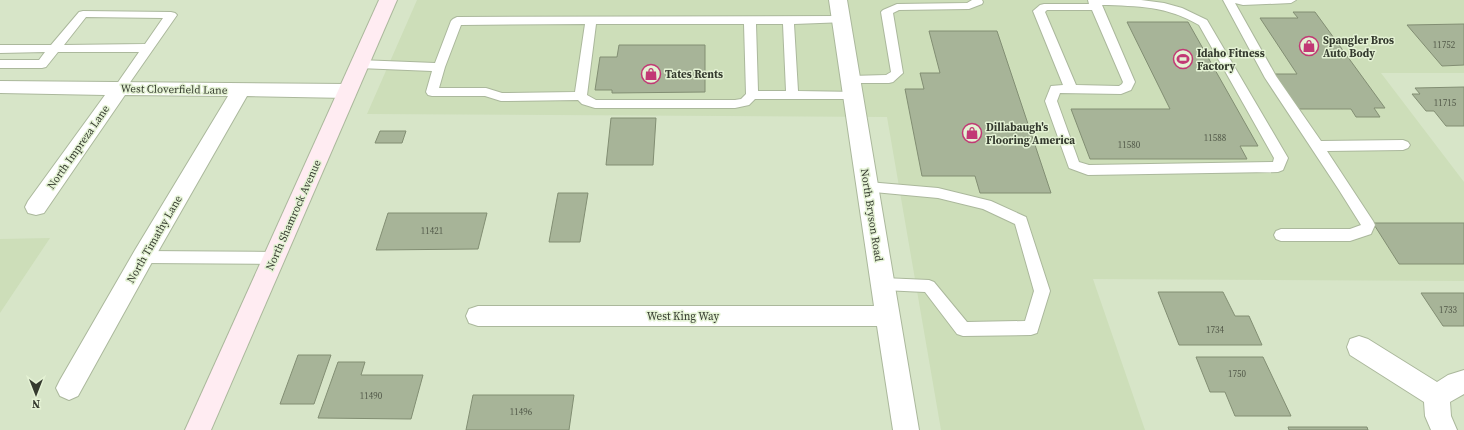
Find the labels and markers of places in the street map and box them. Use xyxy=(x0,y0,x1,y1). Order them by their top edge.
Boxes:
place label: Spangler Bros Auto Body xyxy=(1323,33,1394,61)
shop icon: Spangler Bros Auto Body xyxy=(1298,35,1320,57)
place label: Idaho Fitness Factory xyxy=(1197,46,1265,74)
sports icon: Idaho Fitness Factory xyxy=(1172,48,1194,70)
shop icon: Tates Rents xyxy=(640,63,662,85)
place label: Tates Rents xyxy=(665,67,723,82)
place label: Dillabaugh's Flooring America xyxy=(986,120,1075,148)
shop icon: Dillabaugh's Flooring America xyxy=(961,122,983,144)

